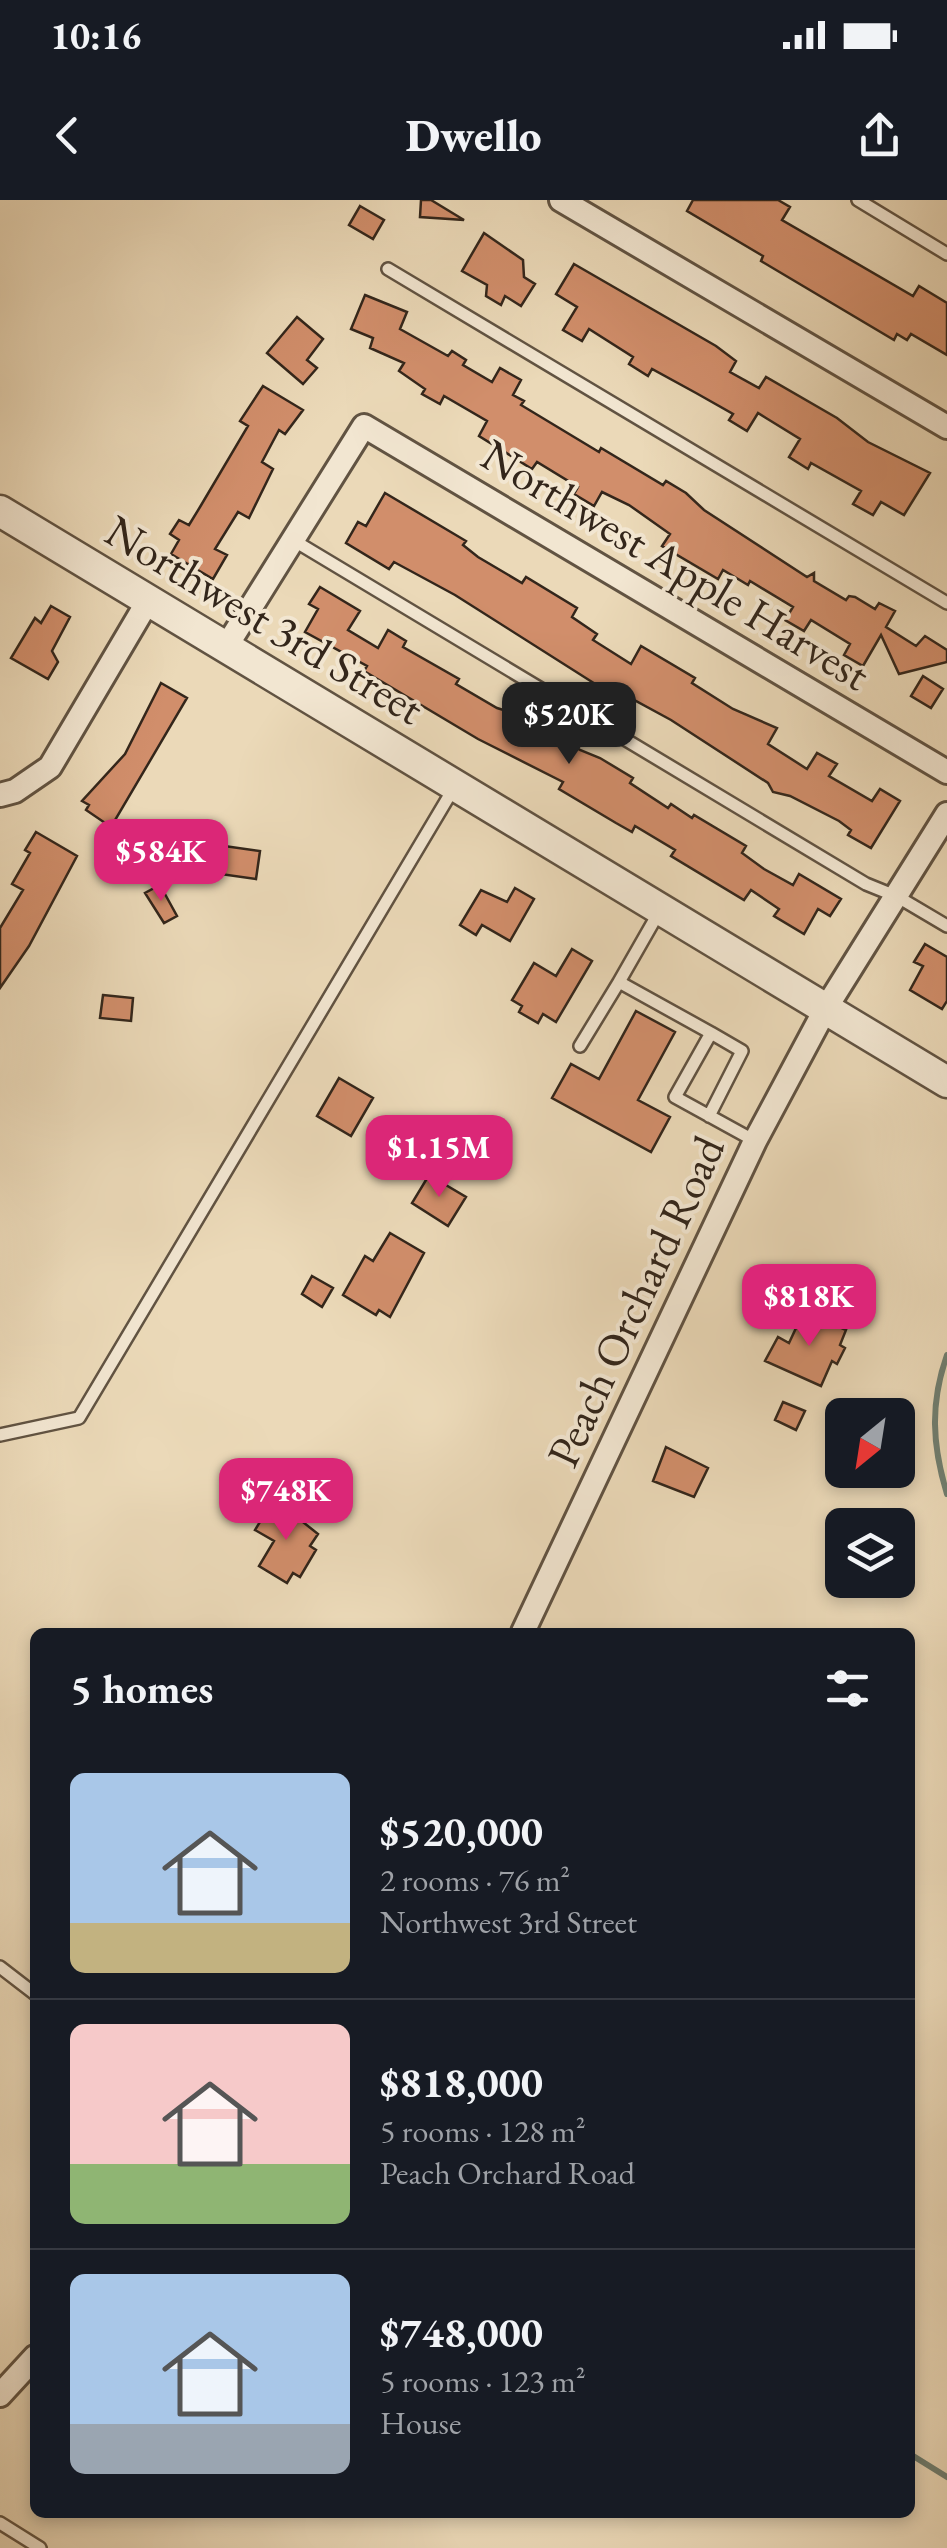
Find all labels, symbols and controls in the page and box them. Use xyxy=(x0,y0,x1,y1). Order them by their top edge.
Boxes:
text: 10:16 xyxy=(50,11,141,60)
text: Dwello xyxy=(406,106,541,164)
icon: back xyxy=(40,108,95,163)
icon: share xyxy=(852,108,907,163)
street label: Northwest Apple Harvest xyxy=(471,425,881,703)
street label: Northwest 3rd Street xyxy=(95,501,435,737)
pin: $520K xyxy=(499,682,639,767)
text: $520K xyxy=(524,693,614,735)
pin: $584K xyxy=(91,819,231,904)
text: $584K xyxy=(116,830,206,872)
pin: $1.15M xyxy=(358,1115,520,1200)
text: $1.15M xyxy=(388,1126,490,1168)
street label: Peach Orchard Road xyxy=(533,1126,737,1476)
pin: $818K xyxy=(739,1264,879,1349)
text: $818K xyxy=(764,1275,854,1317)
north arrow xyxy=(825,1398,915,1488)
map controls xyxy=(825,1398,915,1598)
pin: $748K xyxy=(216,1458,356,1543)
text: $748K xyxy=(241,1469,331,1511)
button: layers xyxy=(825,1508,915,1598)
text: 5 homes xyxy=(70,1661,213,1716)
icon: filters xyxy=(820,1661,875,1716)
text: $520,000 xyxy=(380,1804,543,1859)
icon: home xyxy=(150,1813,270,1933)
text: 2 rooms · 76 m² xyxy=(380,1859,570,1901)
text: Northwest 3rd Street xyxy=(380,1901,637,1943)
text: $818,000 xyxy=(380,2055,543,2110)
icon: home xyxy=(150,2064,270,2184)
text: 5 rooms · 128 m² xyxy=(380,2110,586,2152)
text: Peach Orchard Road xyxy=(380,2152,635,2194)
text: $748,000 xyxy=(380,2305,543,2360)
icon: home xyxy=(150,2314,270,2434)
text: 5 rooms · 123 m² xyxy=(380,2360,586,2402)
text: House xyxy=(380,2402,461,2444)

